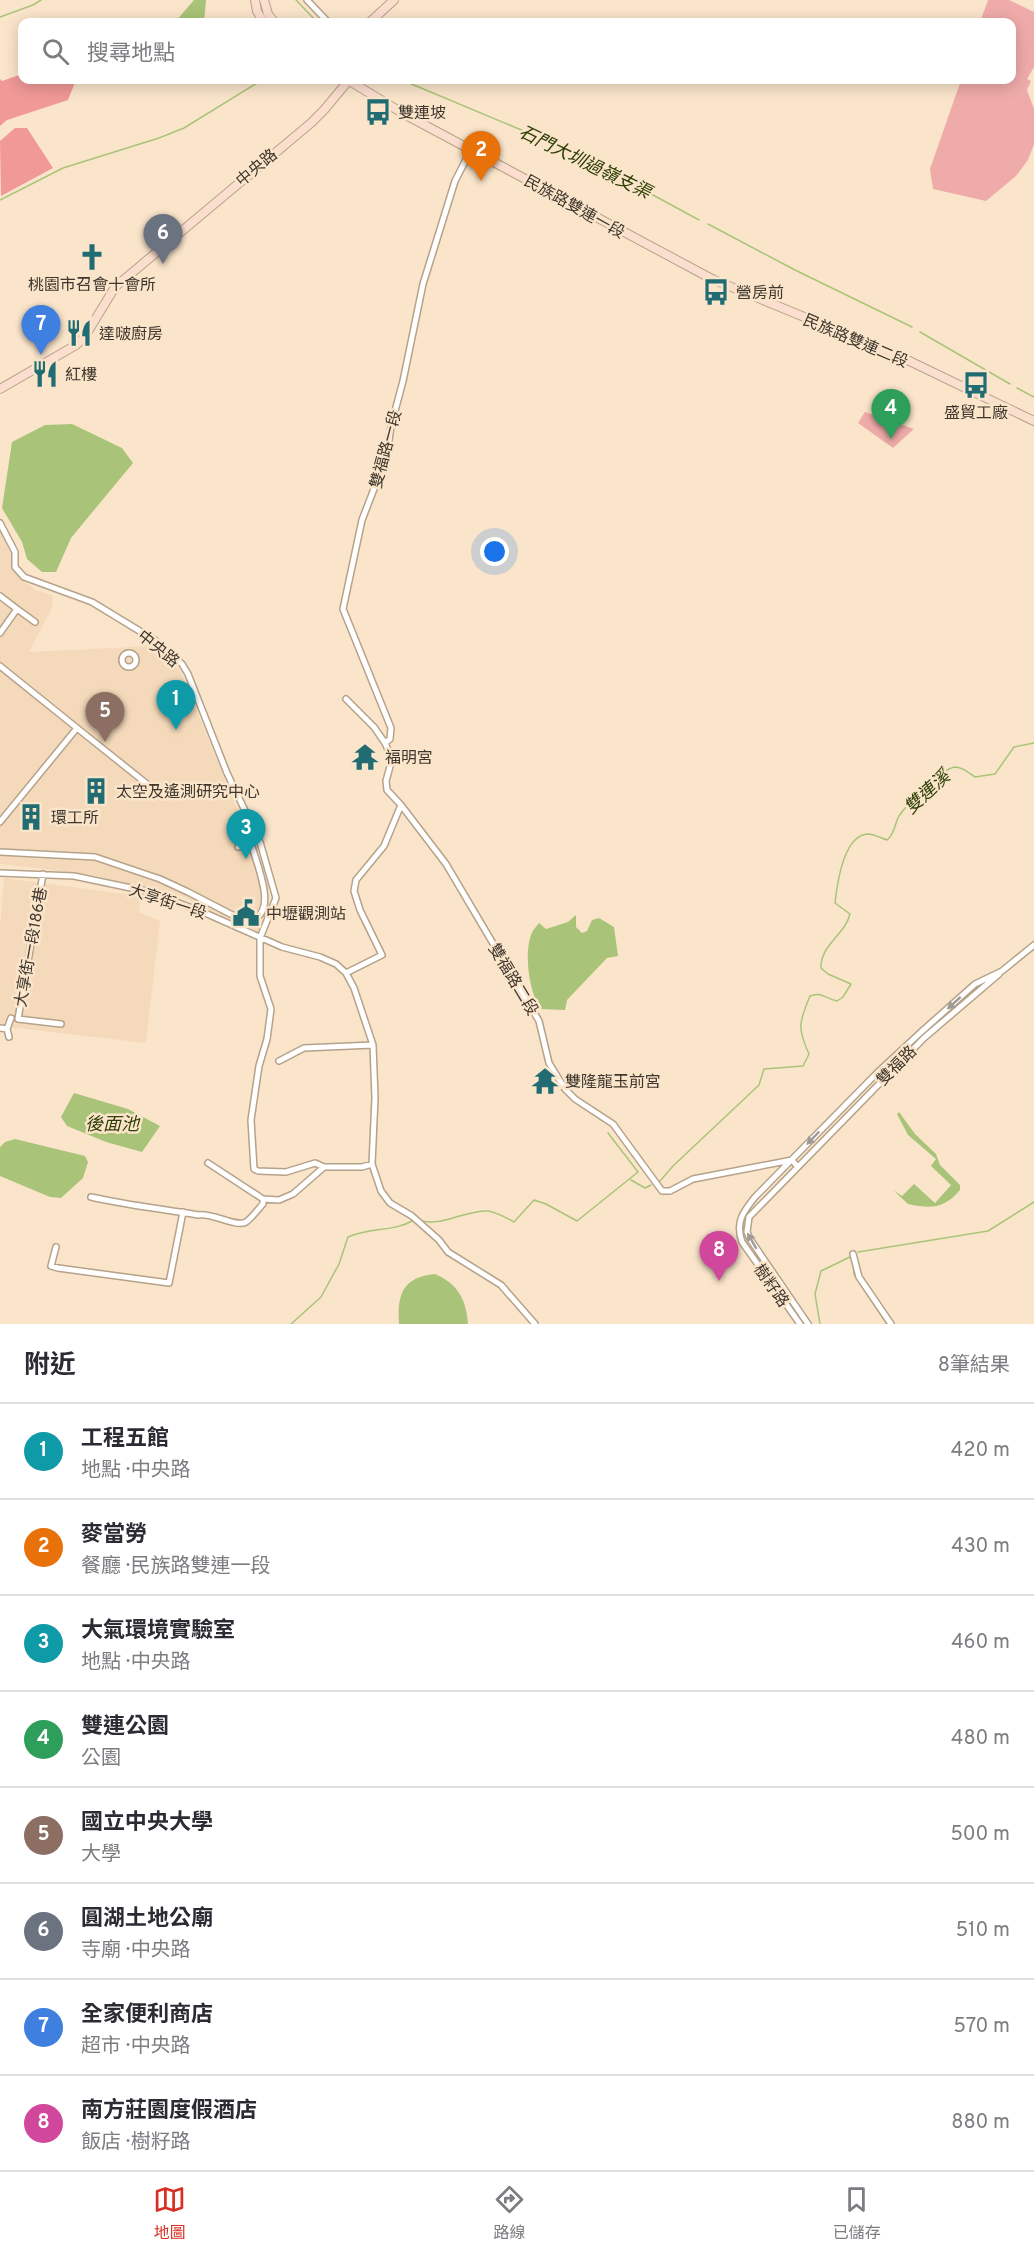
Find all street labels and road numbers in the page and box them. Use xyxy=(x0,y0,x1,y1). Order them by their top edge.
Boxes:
street label: 中央路 xyxy=(232,145,282,192)
street label: 民族路雙連一段 xyxy=(520,172,628,244)
street label: 民族路雙連二段 xyxy=(800,311,911,373)
street label: 雙福路一段 xyxy=(367,408,407,491)
street label: 中央路 xyxy=(133,627,183,672)
street label: 大享街一段 xyxy=(126,881,209,925)
street label: 大享街一段186巷 xyxy=(12,886,52,1009)
street label: 雙福路二段 xyxy=(483,941,541,1019)
street label: 雙福路 xyxy=(873,1042,921,1090)
street label: 樹籽路 xyxy=(748,1261,792,1312)

